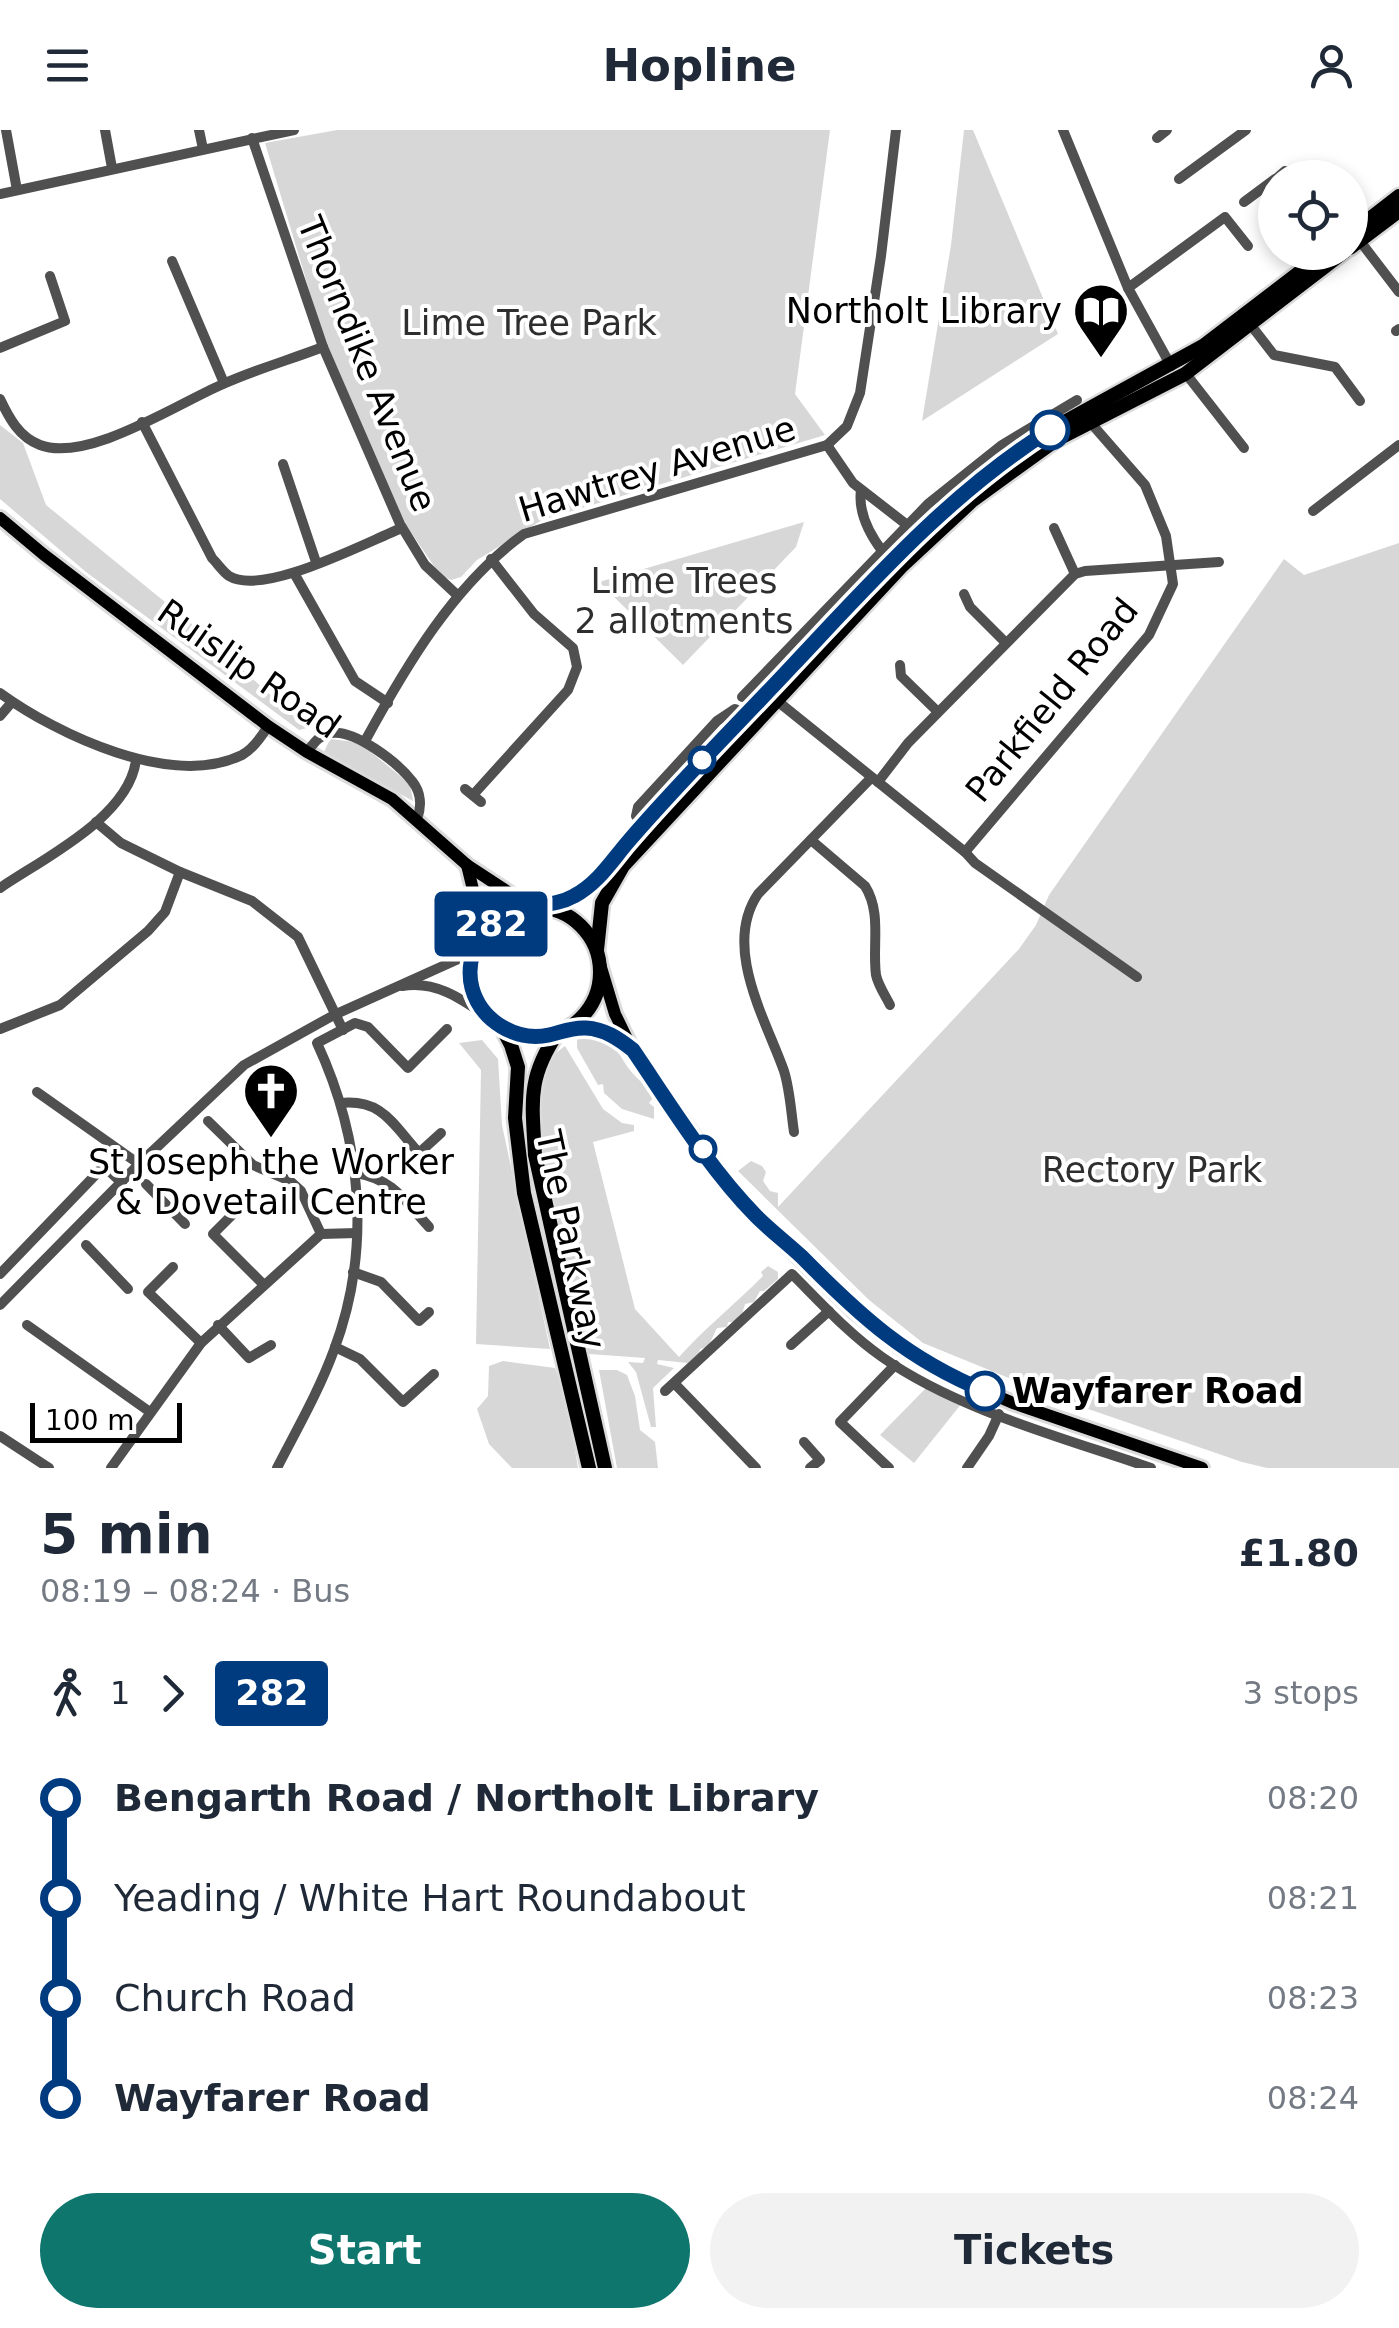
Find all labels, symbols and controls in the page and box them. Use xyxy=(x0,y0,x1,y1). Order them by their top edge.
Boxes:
icon: menu xyxy=(40,38,95,93)
icon: person xyxy=(1304,38,1359,93)
text: Hopline xyxy=(602,39,797,92)
map controls xyxy=(1258,160,1368,270)
button: locate xyxy=(1258,160,1368,270)
street label: Thorndike Avenue xyxy=(289,210,444,517)
library icon: Northolt Library xyxy=(1071,281,1131,360)
place label: Northolt Library xyxy=(786,291,1062,331)
park label: Lime Tree Park xyxy=(401,303,658,343)
street label: Hawtrey Avenue xyxy=(514,408,800,530)
unlabelled marker xyxy=(1031,411,1069,449)
park label: Lime Trees 2 allotments xyxy=(574,561,794,641)
street label: Parkfield Road xyxy=(958,590,1146,810)
street label: Ruislip Road xyxy=(150,591,348,747)
unlabelled marker xyxy=(689,747,715,773)
line badge: 282 xyxy=(434,892,548,956)
text: 282 xyxy=(454,904,528,944)
church icon: St Joseph the Worker & Dovetail Centre xyxy=(241,1061,301,1140)
street label: The Parkway xyxy=(528,1126,614,1353)
unlabelled marker xyxy=(690,1136,716,1162)
place label: St Joseph the Worker & Dovetail Centre xyxy=(88,1142,455,1222)
park label: Rectory Park xyxy=(1042,1150,1263,1190)
place label: Wayfarer Road xyxy=(1012,1371,1304,1411)
marker: Wayfarer Road xyxy=(966,1372,1004,1410)
scale bar xyxy=(30,1398,182,1442)
text: 100 m xyxy=(45,1404,135,1437)
text: 5 min xyxy=(40,1502,213,1566)
text: £1.80 xyxy=(1239,1531,1359,1575)
text: 08:19 – 08:24 · Bus xyxy=(40,1572,350,1610)
icon: walk xyxy=(40,1666,95,1721)
icon: forward xyxy=(145,1666,200,1721)
text: 282 xyxy=(235,1673,308,1713)
text: 1 xyxy=(110,1674,130,1712)
text: 3 stops xyxy=(1243,1674,1359,1712)
text: Bengarth Road / Northolt Library xyxy=(114,1776,819,1820)
text: 08:20 xyxy=(1267,1779,1359,1817)
text: Yeading / White Hart Roundabout xyxy=(114,1876,746,1920)
text: 08:21 xyxy=(1267,1879,1359,1917)
text: Church Road xyxy=(114,1976,356,2020)
text: 08:23 xyxy=(1267,1979,1359,2017)
text: Wayfarer Road xyxy=(114,2076,431,2120)
text: 08:24 xyxy=(1267,2079,1359,2117)
button: Start xyxy=(40,2193,690,2308)
button: Tickets xyxy=(710,2193,1359,2308)

